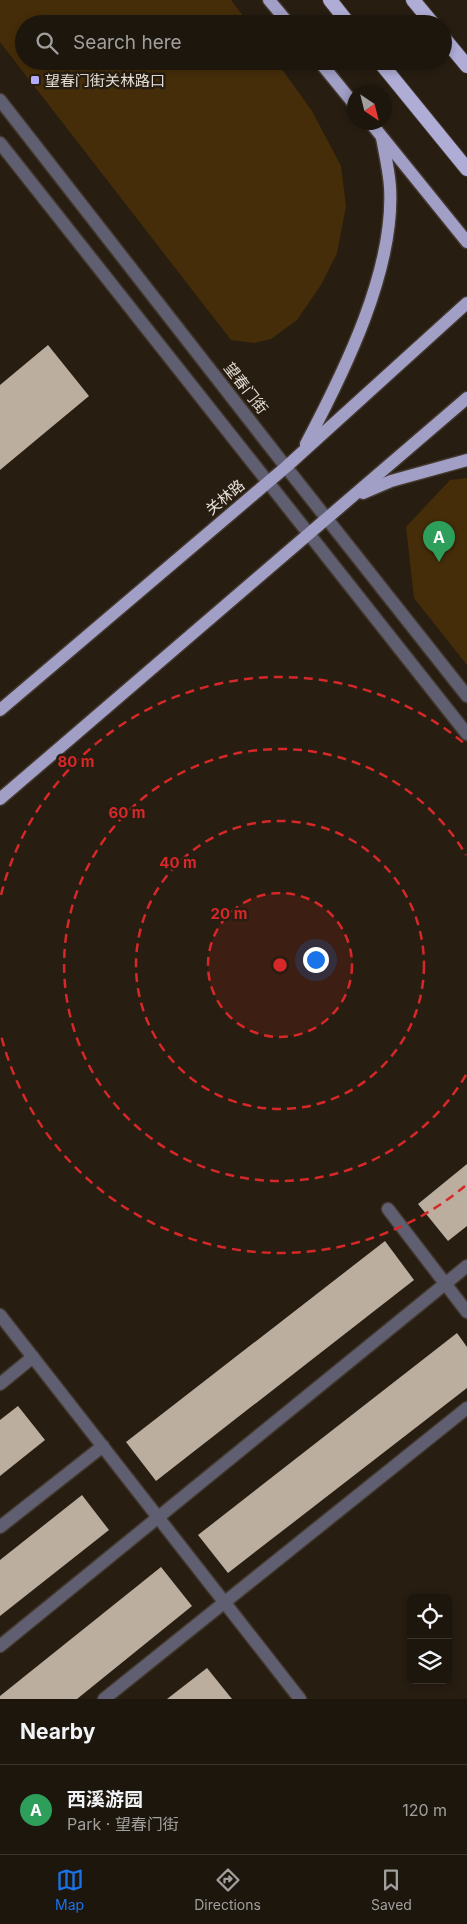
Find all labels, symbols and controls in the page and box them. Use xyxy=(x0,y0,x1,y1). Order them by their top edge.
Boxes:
search box xyxy=(15,15,452,70)
icon: search xyxy=(33,29,61,57)
text: Search here xyxy=(73,31,182,54)
place label: 望春门街关林路口 xyxy=(45,71,165,90)
marker: 望春门街关林路口 xyxy=(29,74,41,86)
north arrow xyxy=(347,85,392,130)
street label: 望春门街 xyxy=(220,359,272,417)
street label: 关林路 xyxy=(202,475,248,519)
pin: A xyxy=(423,521,455,562)
text: 80 m xyxy=(57,752,95,771)
text: 60 m xyxy=(108,803,146,822)
text: 40 m xyxy=(159,853,197,872)
text: 20 m xyxy=(211,904,247,923)
your location xyxy=(303,947,329,973)
centre of rings xyxy=(271,956,289,974)
map controls xyxy=(407,1594,452,1684)
button: locate xyxy=(407,1594,452,1639)
button: layers xyxy=(407,1639,452,1684)
text: Nearby xyxy=(20,1719,95,1744)
text: 西溪游园 xyxy=(67,1788,143,1811)
text: A xyxy=(30,1800,42,1820)
text: 120 m xyxy=(402,1800,447,1820)
text: Park · 望春门街 xyxy=(67,1814,179,1834)
tab: Map xyxy=(55,1866,84,1913)
tab: Directions xyxy=(194,1866,261,1913)
tab: Saved xyxy=(371,1866,412,1913)

